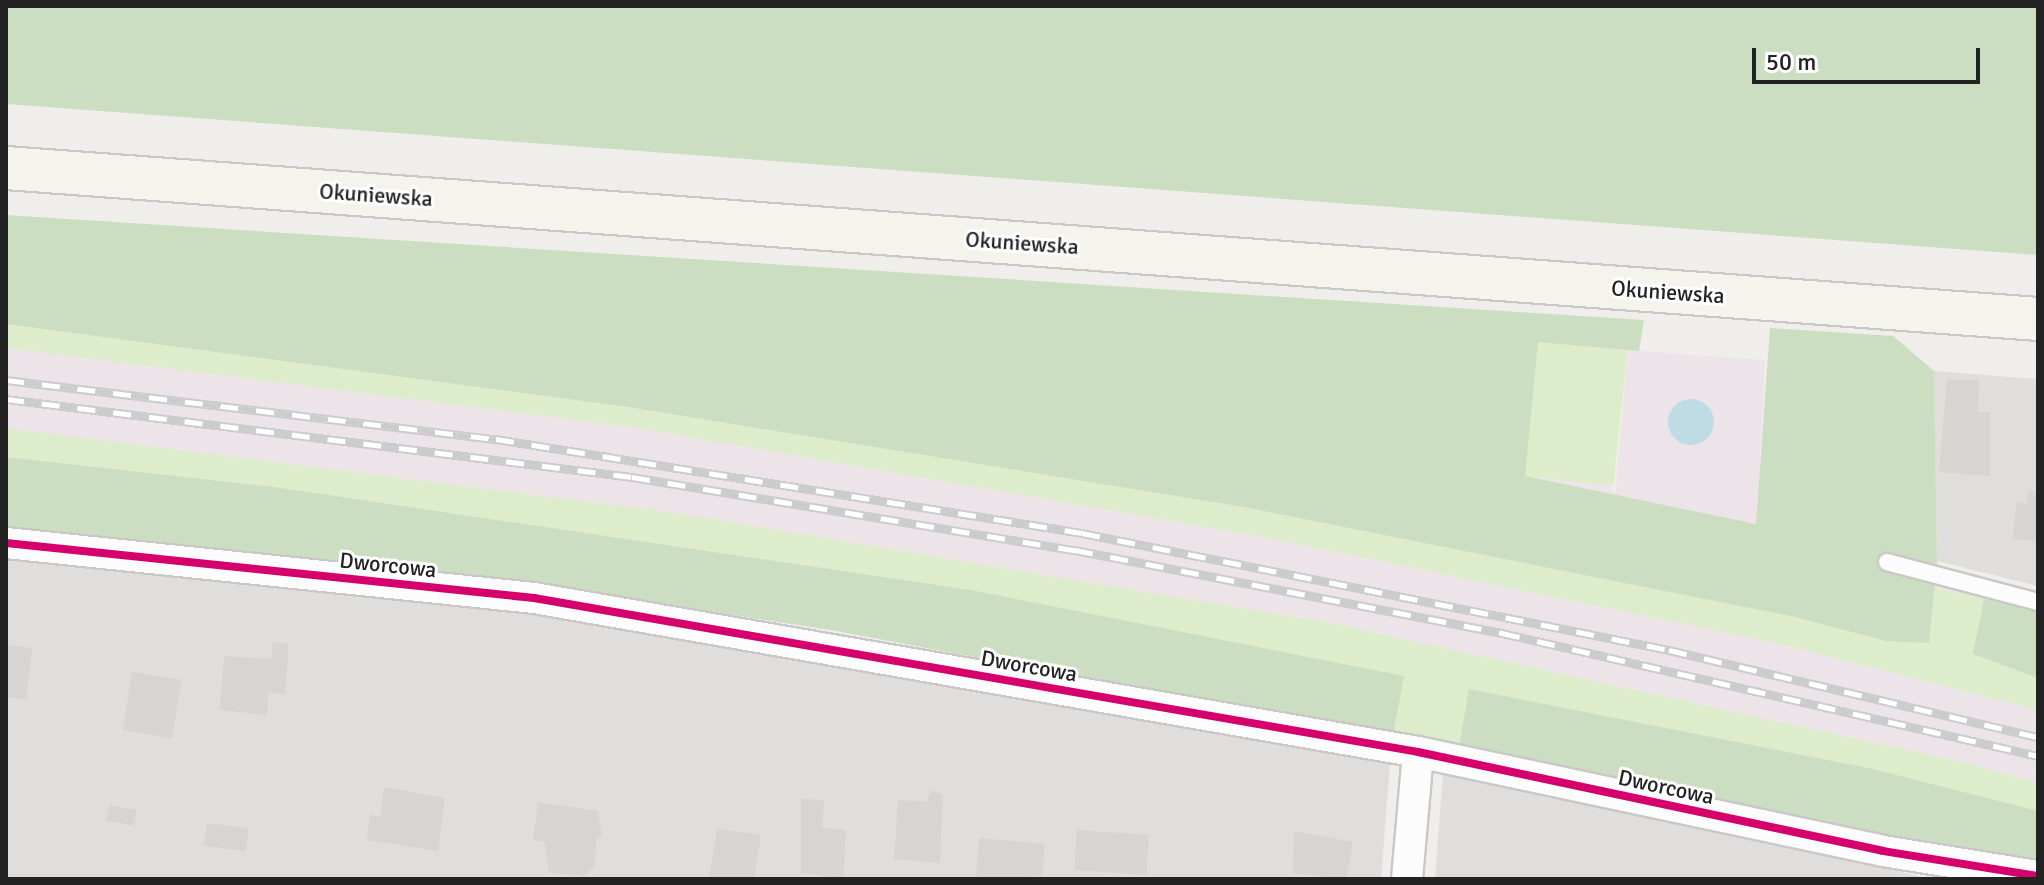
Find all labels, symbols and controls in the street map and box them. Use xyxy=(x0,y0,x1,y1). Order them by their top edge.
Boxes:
scale bar xyxy=(1756,32,1984,82)
text: 50 m xyxy=(1766,47,1816,77)
street label: Okuniewska xyxy=(318,178,434,212)
street label: Okuniewska xyxy=(964,226,1080,260)
street label: Okuniewska xyxy=(1610,275,1726,309)
street label: Dworcowa xyxy=(338,547,438,583)
street label: Dworcowa xyxy=(979,645,1079,687)
street label: Dworcowa xyxy=(1616,764,1716,810)

